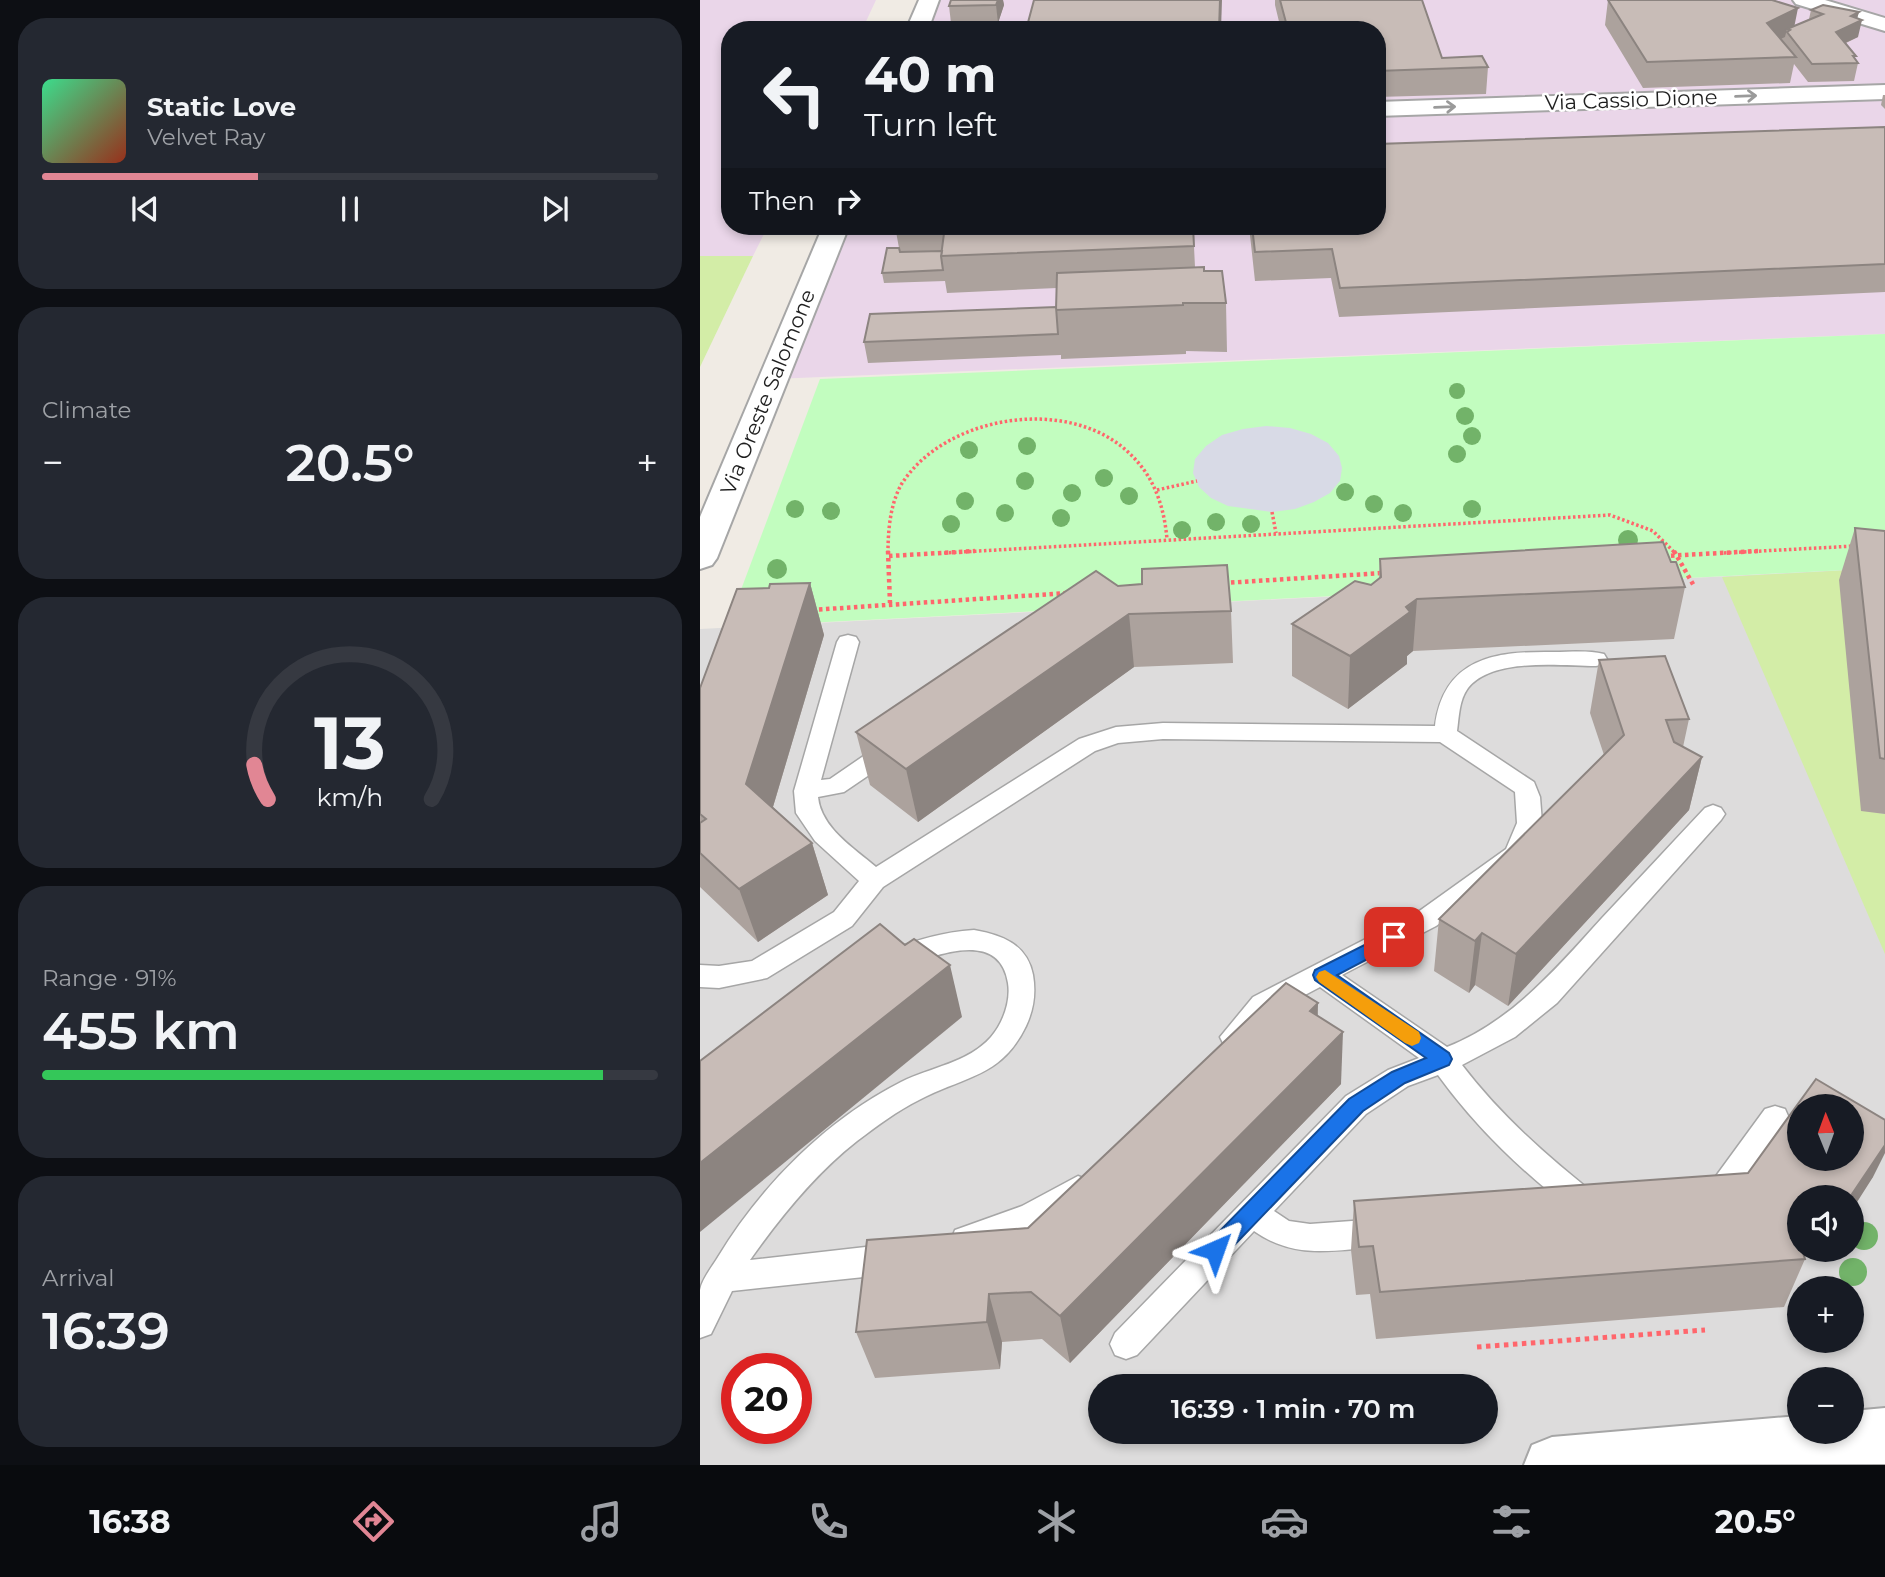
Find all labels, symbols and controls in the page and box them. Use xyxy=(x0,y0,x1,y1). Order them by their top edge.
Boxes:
text: 40 m xyxy=(864,45,996,104)
icon: left xyxy=(749,49,840,140)
street label: Via Cassio Dione xyxy=(1544,84,1718,115)
one-way arrow xyxy=(1735,90,1758,103)
text: Static Love xyxy=(147,91,296,123)
one-way arrow xyxy=(1434,100,1457,113)
text: Turn left xyxy=(864,105,998,144)
text: Velvet Ray xyxy=(147,123,265,151)
icon: right xyxy=(829,182,867,220)
text: Then xyxy=(749,185,815,217)
icon: previous xyxy=(126,190,164,228)
icon: pause xyxy=(331,190,369,228)
icon: next xyxy=(536,190,574,228)
street label: Via Oreste Salomone xyxy=(715,285,820,498)
text: Climate xyxy=(42,396,131,424)
text: 20.5° xyxy=(286,431,414,494)
text: − xyxy=(42,439,64,486)
text: + xyxy=(636,439,658,486)
text: 13 xyxy=(314,699,386,787)
text: km/h xyxy=(317,781,383,811)
pin xyxy=(1364,907,1424,967)
icon: arrive xyxy=(1375,918,1413,956)
text: Range · 91% xyxy=(42,964,177,992)
text: 455 km xyxy=(42,999,240,1062)
north arrow xyxy=(1787,1094,1864,1171)
map controls xyxy=(1787,1094,1864,1444)
button: sound xyxy=(1787,1185,1864,1262)
position arrow xyxy=(1178,1213,1252,1287)
text: Arrival xyxy=(42,1264,115,1292)
button: + xyxy=(1787,1276,1864,1353)
text: 16:39 xyxy=(42,1299,170,1362)
speed limit sign: 20 xyxy=(721,1353,812,1444)
button: − xyxy=(1787,1367,1864,1444)
text: 16:39 · 1 min · 70 m xyxy=(1171,1393,1415,1425)
icon: directions xyxy=(349,1497,398,1546)
icon: music xyxy=(577,1497,626,1546)
icon: phone xyxy=(804,1497,853,1546)
icon: climate xyxy=(1032,1497,1081,1546)
icon: car xyxy=(1260,1497,1309,1546)
icon: filters xyxy=(1487,1497,1536,1546)
text: 16:38 xyxy=(89,1502,171,1541)
text: 20.5° xyxy=(1715,1502,1796,1541)

